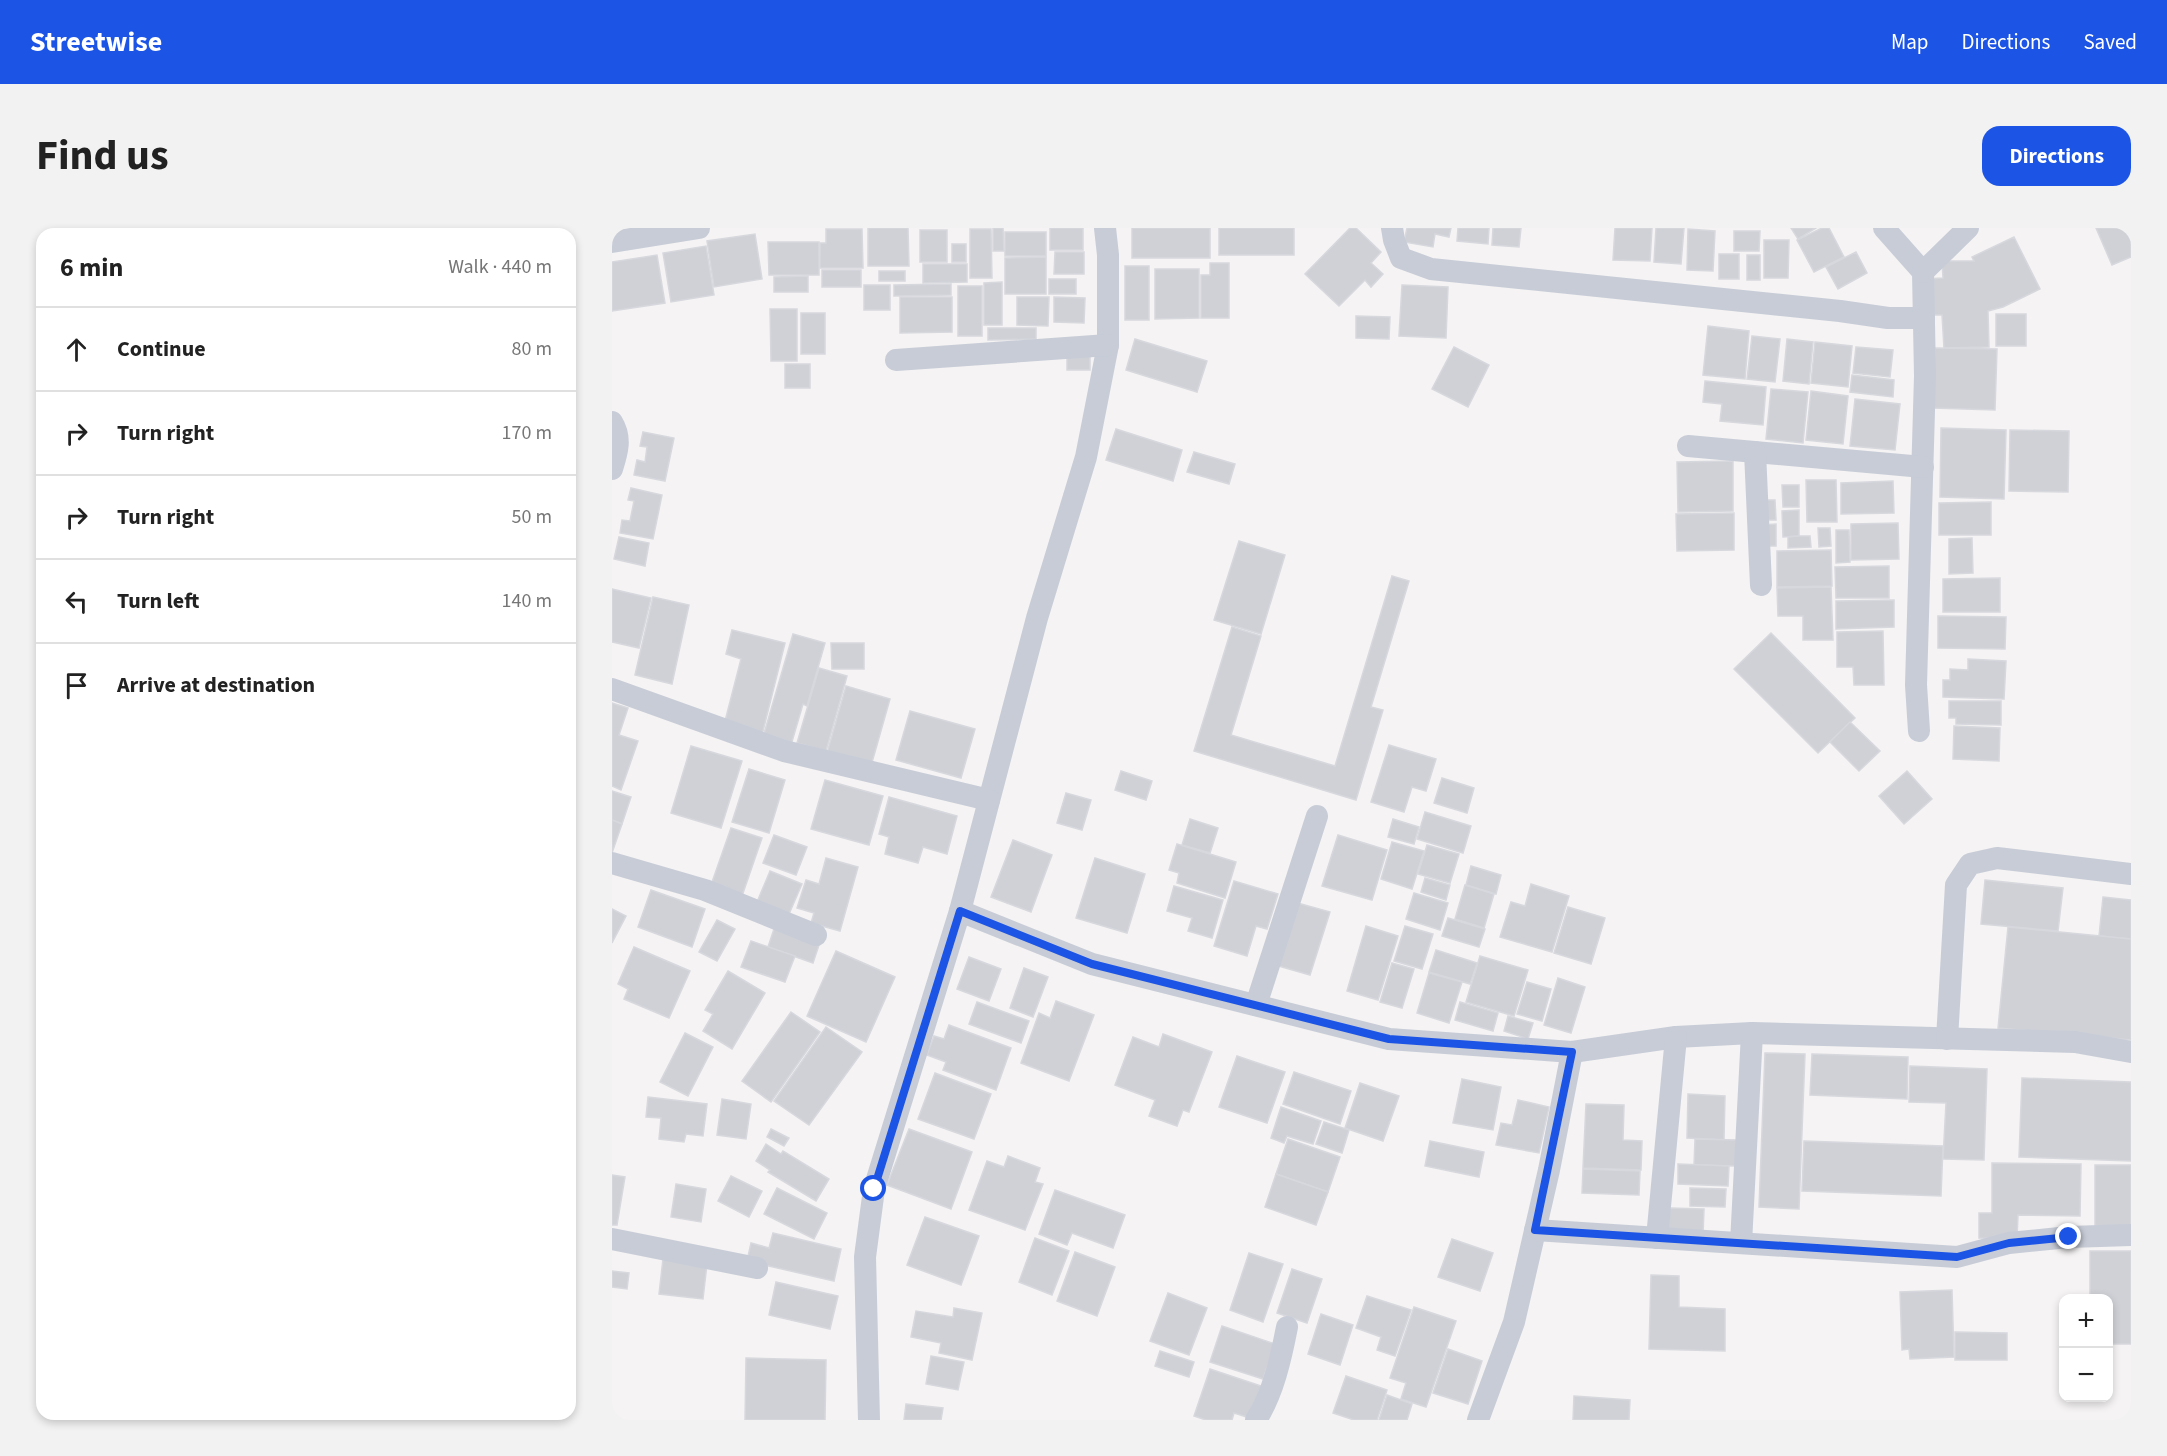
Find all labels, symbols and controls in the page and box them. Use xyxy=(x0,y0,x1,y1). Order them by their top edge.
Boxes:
text: Streetwise xyxy=(30,22,162,62)
text: Map xyxy=(1891,27,1929,57)
text: Directions xyxy=(1962,27,2050,57)
text: Saved xyxy=(2083,27,2137,57)
text: Find us xyxy=(36,126,169,186)
button: Directions xyxy=(1982,126,2131,186)
text: 6 min xyxy=(60,249,123,286)
text: Walk · 440 m xyxy=(448,253,552,281)
icon: ahead xyxy=(60,333,93,366)
text: Continue xyxy=(117,333,206,365)
text: 80 m xyxy=(512,335,552,363)
icon: right xyxy=(60,417,93,450)
text: Turn right xyxy=(117,417,214,449)
text: 170 m xyxy=(502,419,552,447)
icon: right xyxy=(60,501,93,534)
text: Turn right xyxy=(117,501,214,533)
text: 50 m xyxy=(512,503,552,531)
icon: left xyxy=(60,585,93,618)
text: Turn left xyxy=(117,585,199,617)
text: 140 m xyxy=(502,587,552,615)
icon: arrive xyxy=(60,669,93,702)
text: Arrive at destination xyxy=(117,669,315,701)
route start xyxy=(860,1175,886,1201)
route end xyxy=(2055,1223,2081,1249)
map controls xyxy=(2059,1294,2113,1402)
button: + xyxy=(2059,1294,2113,1348)
button: − xyxy=(2059,1348,2113,1402)

